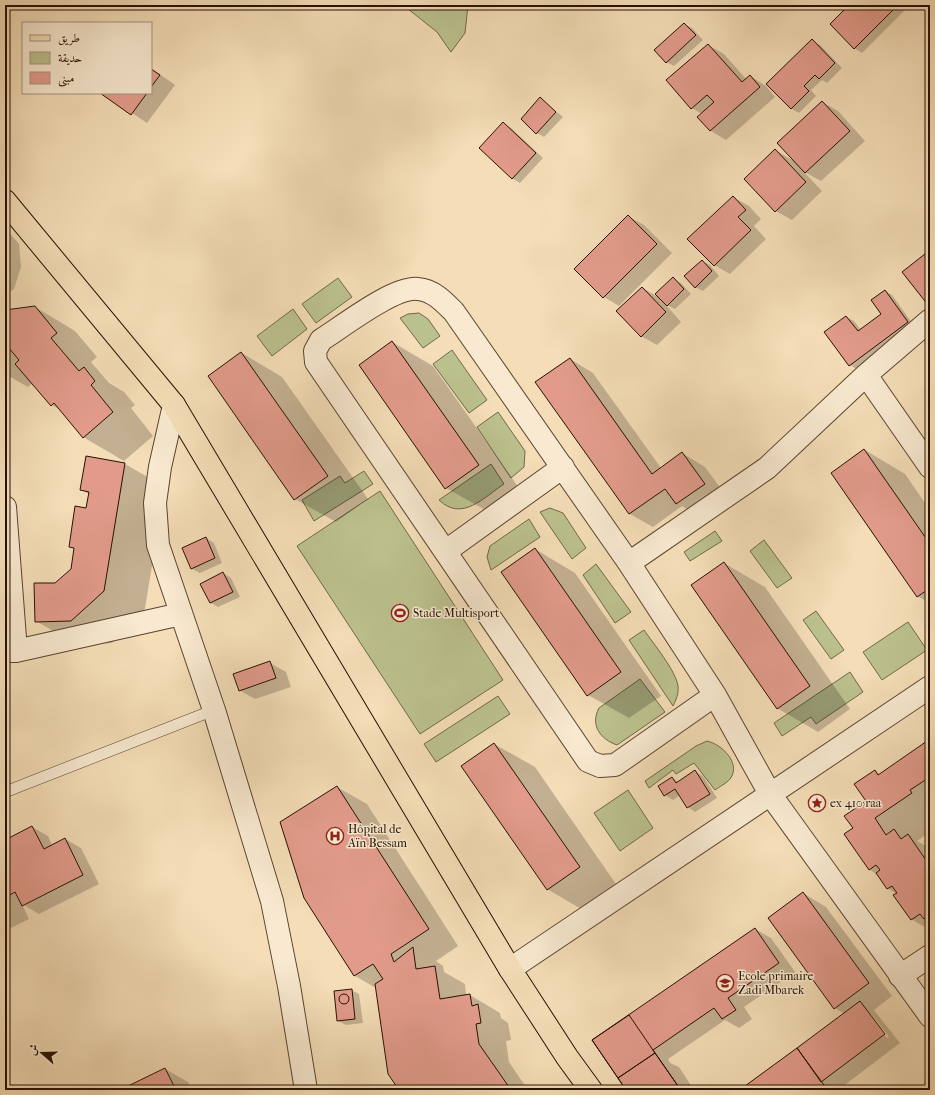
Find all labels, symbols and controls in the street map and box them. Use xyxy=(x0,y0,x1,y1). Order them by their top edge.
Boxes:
legend xyxy=(22,22,152,94)
text: طريق xyxy=(58,31,80,46)
text: حديقة xyxy=(58,51,82,66)
text: مبنى xyxy=(58,71,74,87)
sports icon: Stade Multisport xyxy=(390,603,410,623)
place label: Stade Multisport xyxy=(413,606,500,620)
place icon: ex 410 raa xyxy=(807,793,827,813)
place label: ex 410 raa xyxy=(830,796,882,810)
place label: Hôpital de Aïn Bessam xyxy=(347,822,407,850)
hospital icon: Hôpital de Aïn Bessam xyxy=(325,826,345,846)
place label: Ecole primaire Zadi Mbarek xyxy=(738,969,814,997)
school or university icon: Ecole primaire Zadi Mbarek xyxy=(715,973,735,993)
north arrow xyxy=(22,1033,62,1073)
text: ش xyxy=(25,1042,41,1057)

